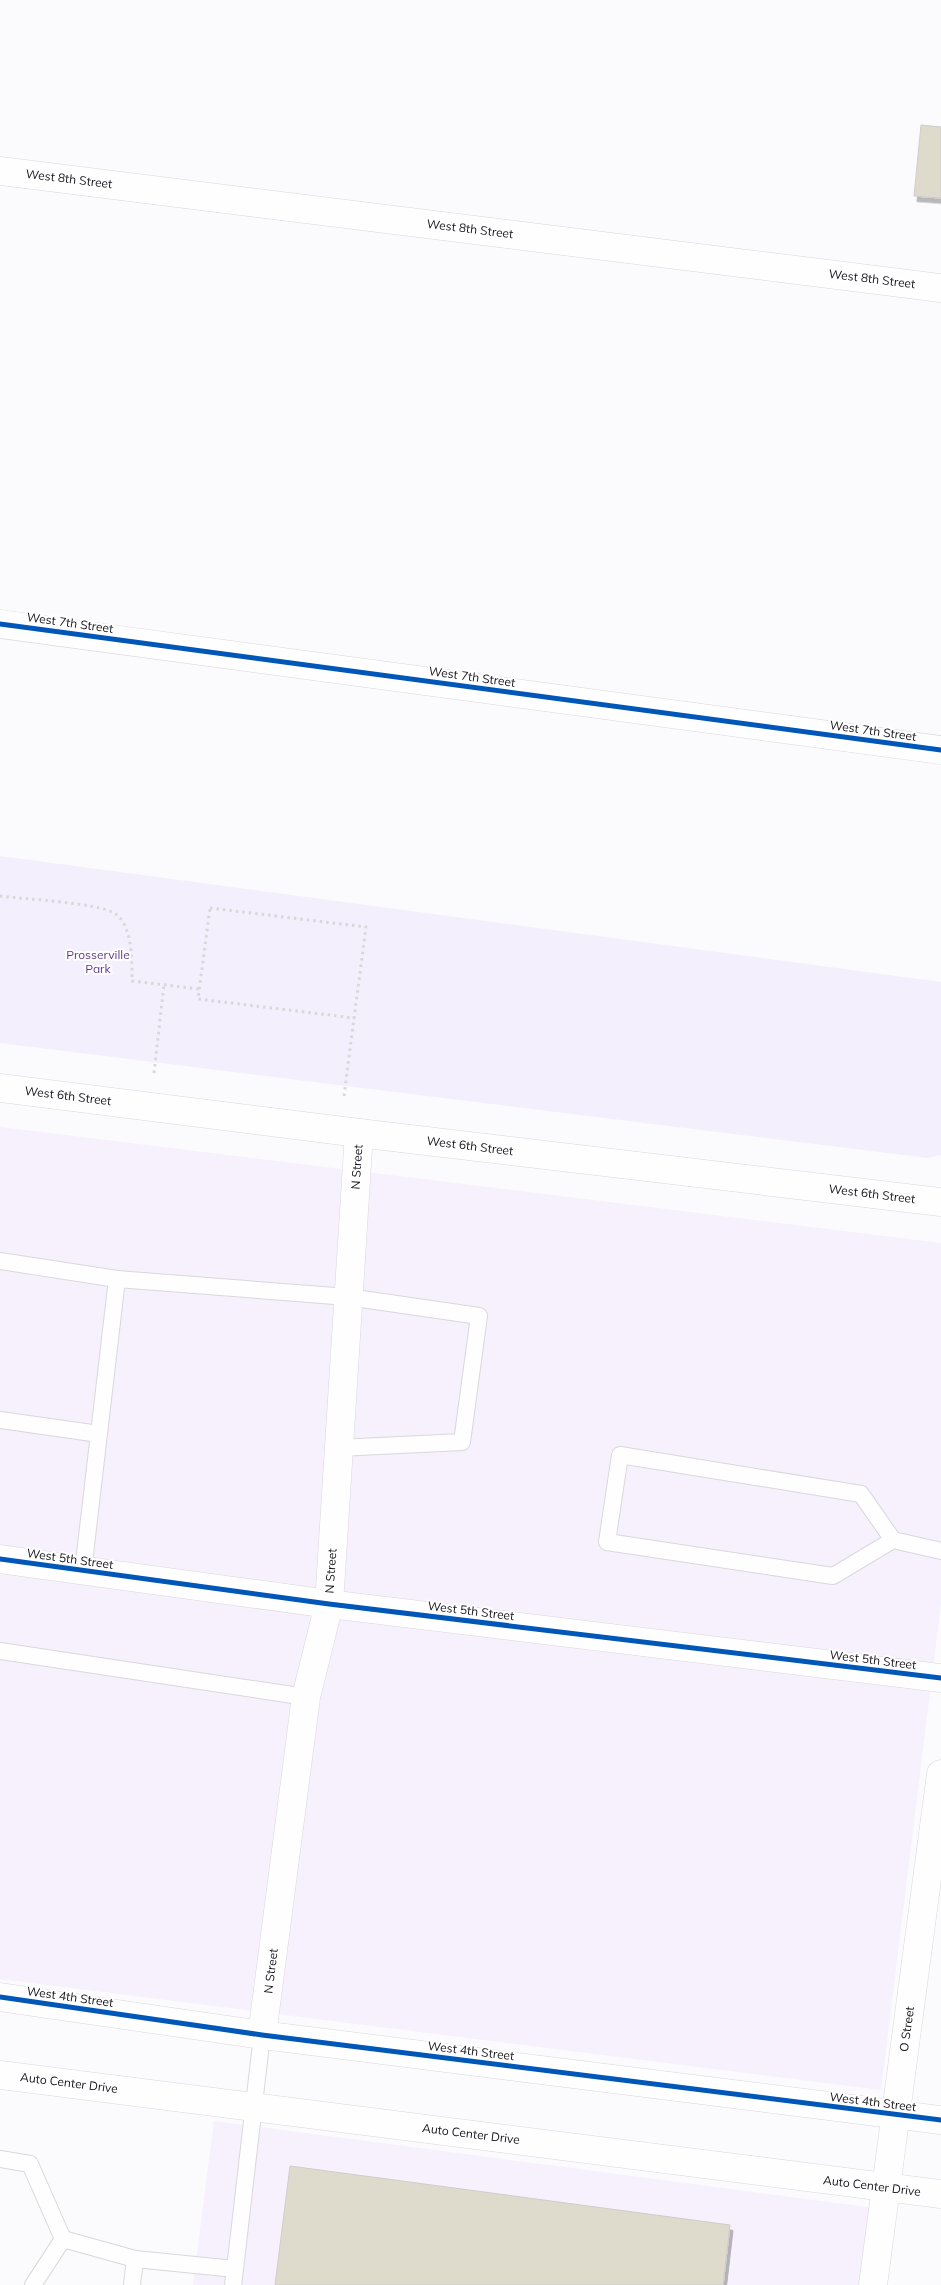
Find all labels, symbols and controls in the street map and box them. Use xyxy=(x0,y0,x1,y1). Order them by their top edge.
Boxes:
street label: West 8th Street xyxy=(25,166,113,191)
street label: West 8th Street xyxy=(426,216,514,241)
street label: West 8th Street xyxy=(828,266,916,291)
street label: West 7th Street xyxy=(26,609,114,636)
street label: West 7th Street xyxy=(428,663,516,690)
street label: West 7th Street xyxy=(829,717,917,744)
park label: Prosserville Park xyxy=(66,947,130,976)
street label: West 6th Street xyxy=(24,1083,112,1108)
street label: West 6th Street xyxy=(426,1133,514,1158)
street label: N Street xyxy=(347,1144,366,1190)
street label: West 6th Street xyxy=(828,1181,916,1206)
street label: West 5th Street xyxy=(26,1545,114,1572)
street label: N Street xyxy=(321,1548,340,1594)
street label: West 5th Street xyxy=(427,1598,515,1623)
street label: West 5th Street xyxy=(829,1647,917,1672)
street label: N Street xyxy=(260,1948,281,1994)
street label: West 4th Street xyxy=(26,1983,114,2010)
street label: O Street xyxy=(896,2005,917,2053)
street label: West 4th Street xyxy=(427,2038,515,2063)
street label: Auto Center Drive xyxy=(19,2069,119,2096)
street label: West 4th Street xyxy=(829,2089,917,2114)
street label: Auto Center Drive xyxy=(421,2120,521,2147)
street label: Auto Center Drive xyxy=(822,2172,922,2199)

